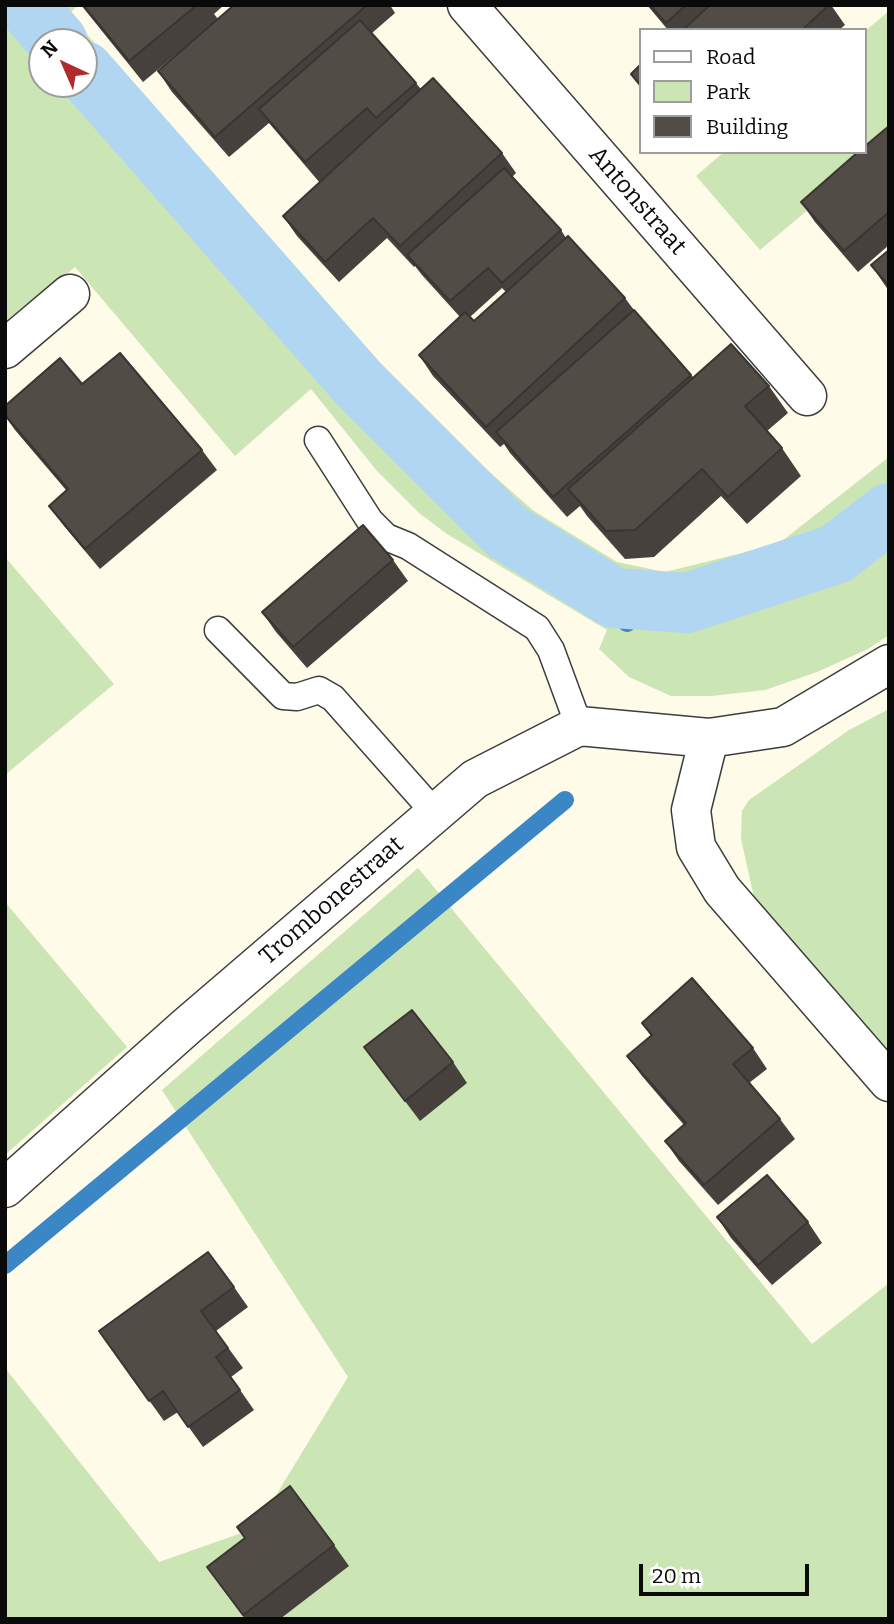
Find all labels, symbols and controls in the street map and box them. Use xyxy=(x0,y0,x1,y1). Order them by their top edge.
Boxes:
north arrow xyxy=(28,28,98,98)
legend xyxy=(638,28,866,154)
text: N xyxy=(36,36,63,62)
text: Road xyxy=(706,44,755,70)
text: Park xyxy=(706,79,750,105)
text: Building xyxy=(706,114,788,140)
street label: Antonstraat xyxy=(582,141,692,261)
street label: Trombonestraat xyxy=(254,831,410,971)
scale bar xyxy=(642,1550,812,1594)
text: 20 m xyxy=(652,1563,701,1589)

